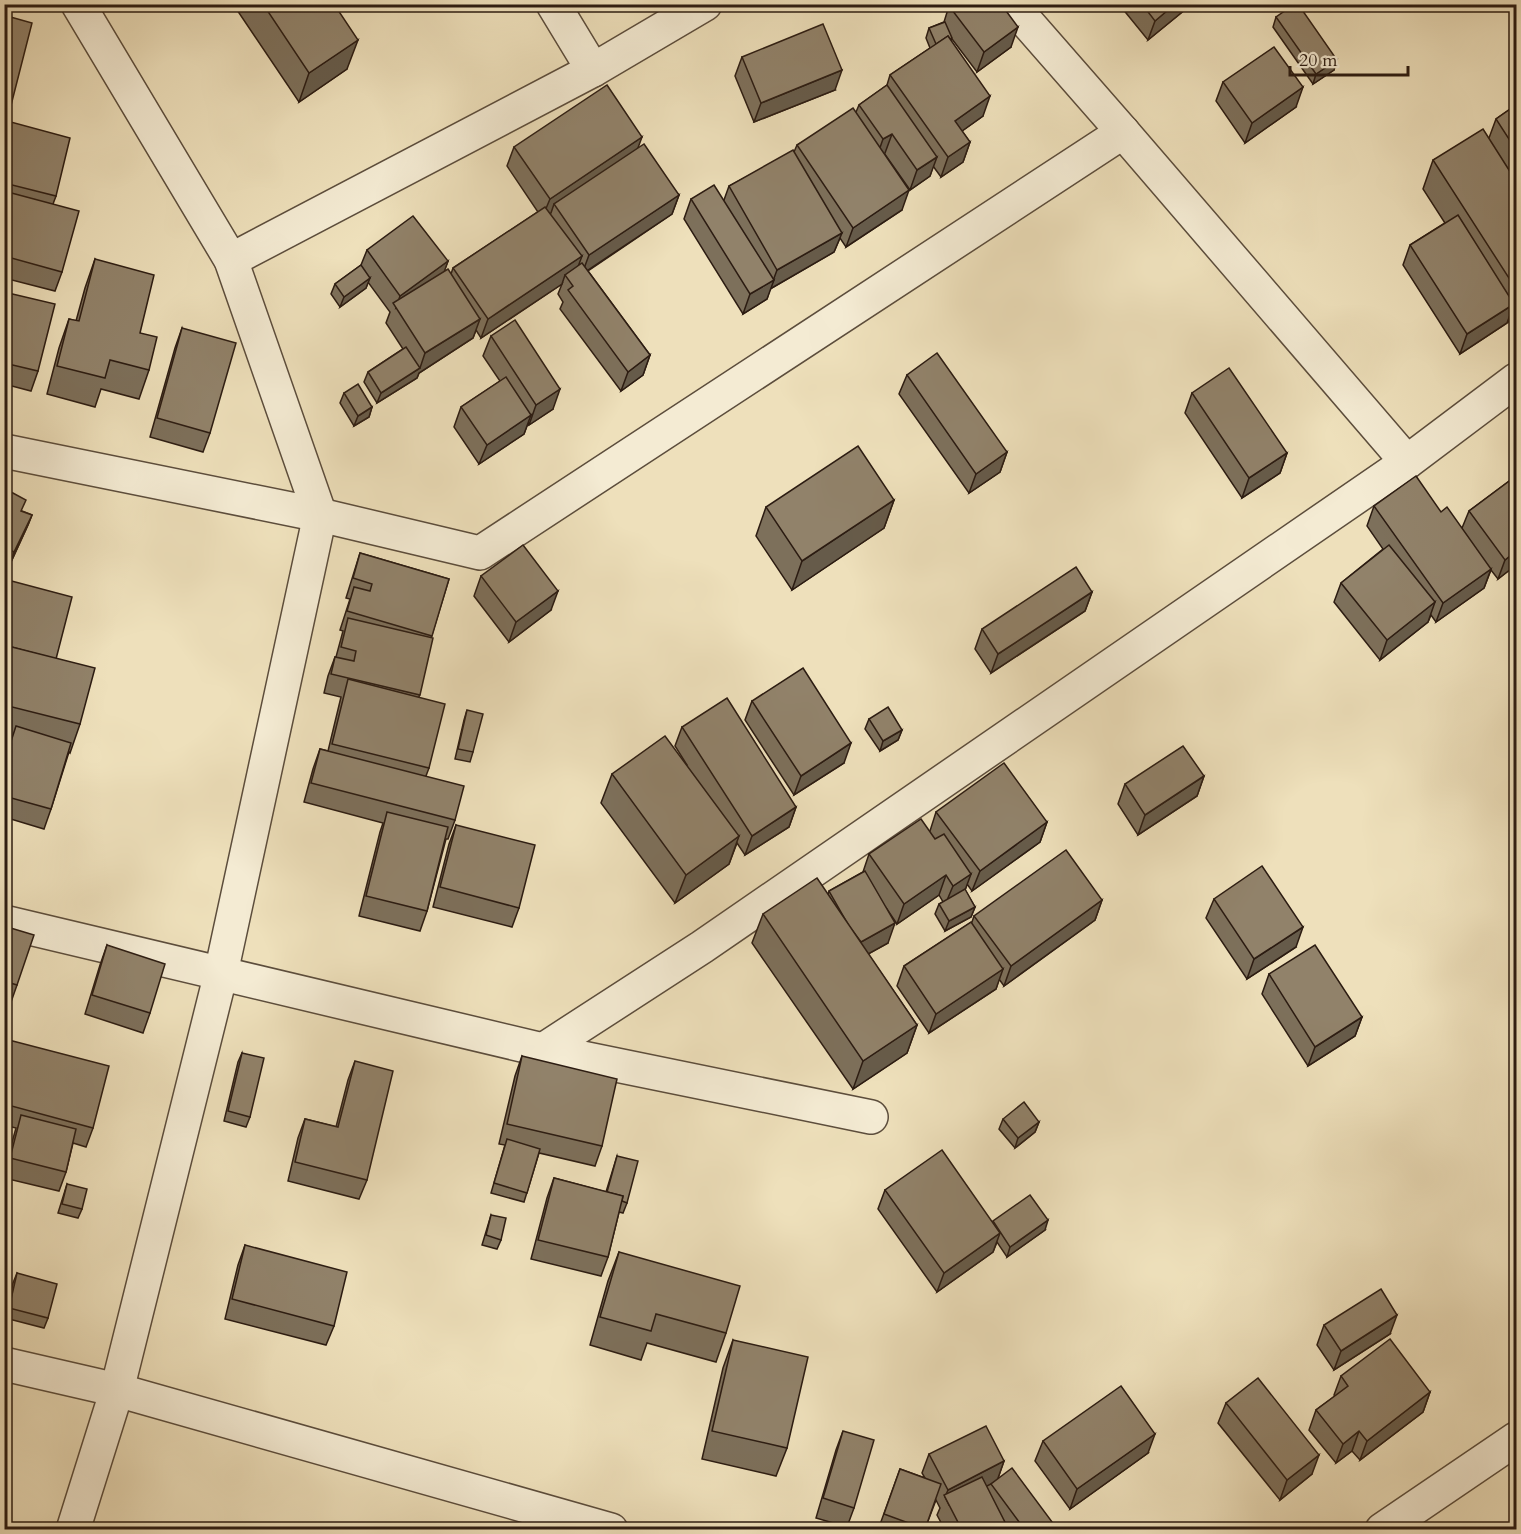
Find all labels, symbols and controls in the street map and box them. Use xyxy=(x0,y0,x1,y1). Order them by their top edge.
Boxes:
scale bar xyxy=(1290,39,1408,77)
text: 20 m xyxy=(1299,48,1338,73)

